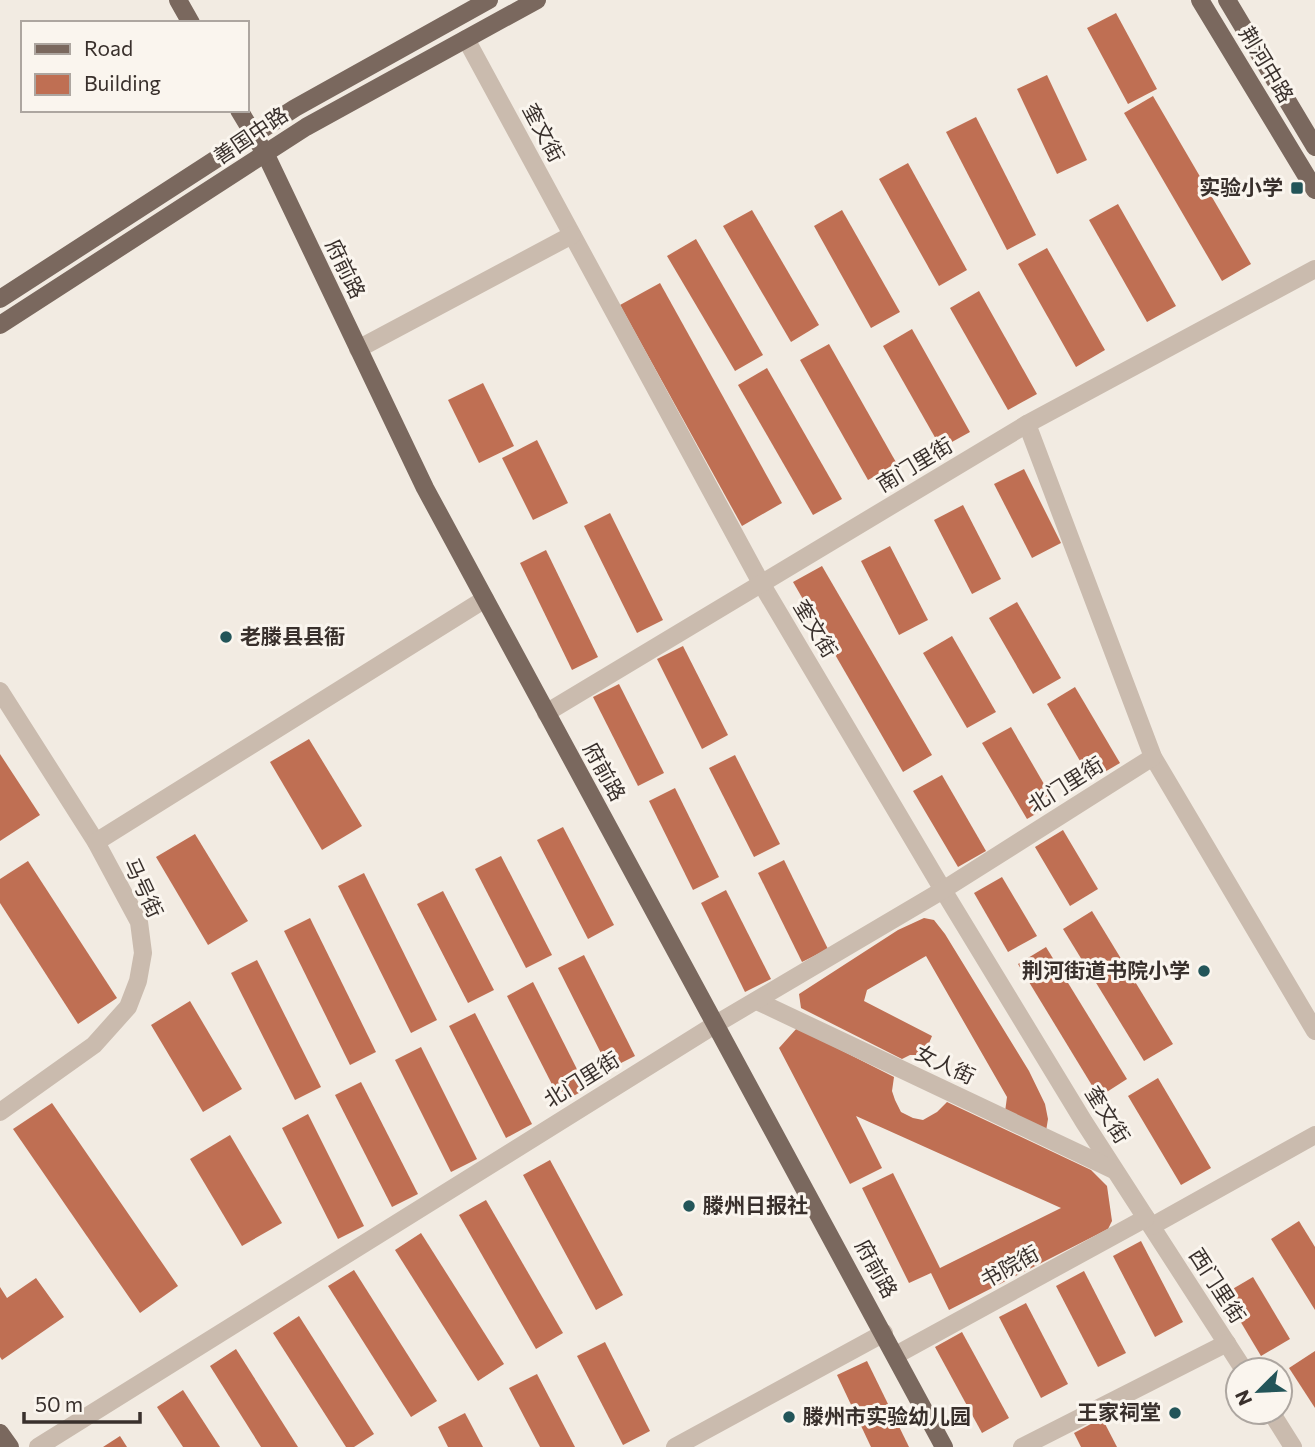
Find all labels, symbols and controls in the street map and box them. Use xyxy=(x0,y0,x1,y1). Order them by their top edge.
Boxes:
legend xyxy=(21,21,248,112)
street label: 荆河中路 xyxy=(1235,22,1300,107)
text: Road xyxy=(84,35,133,60)
text: Building xyxy=(84,70,161,95)
street label: 奎文街 xyxy=(518,99,570,166)
street label: 善国中路 xyxy=(208,101,292,169)
place label: 实验小学 xyxy=(1199,174,1283,199)
marker: 实验小学 xyxy=(1289,180,1305,196)
street label: 府前路 xyxy=(321,235,371,302)
street label: 南门里街 xyxy=(872,431,957,496)
street label: 奎文街 xyxy=(789,595,843,662)
place label: 老滕县县衙 xyxy=(240,623,345,648)
marker: 老滕县县衙 xyxy=(218,629,234,645)
street label: 府前路 xyxy=(579,738,632,805)
street label: 北门里街 xyxy=(1023,751,1107,817)
street label: 马号街 xyxy=(120,854,169,921)
place label: 荆河街道书院小学 xyxy=(1022,957,1190,982)
marker: 荆河街道书院小学 xyxy=(1196,963,1212,979)
street label: 女人街 xyxy=(912,1039,979,1088)
street label: 北门里街 xyxy=(539,1046,623,1112)
street label: 奎文街 xyxy=(1081,1081,1136,1148)
place label: 滕州日报社 xyxy=(703,1192,808,1217)
marker: 滕州日报社 xyxy=(681,1198,697,1214)
street label: 府前路 xyxy=(851,1235,904,1302)
street label: 书院街 xyxy=(976,1239,1043,1292)
street label: 西门里街 xyxy=(1185,1243,1252,1327)
north arrow xyxy=(1224,1356,1294,1426)
scale bar xyxy=(24,1380,140,1424)
text: N xyxy=(1230,1387,1256,1409)
text: 50 m xyxy=(35,1391,83,1416)
place label: 王家祠堂 xyxy=(1077,1399,1161,1424)
place label: 滕州市实验幼儿园 xyxy=(803,1403,971,1428)
marker: 王家祠堂 xyxy=(1167,1405,1183,1421)
marker: 滕州市实验幼儿园 xyxy=(781,1409,797,1425)

